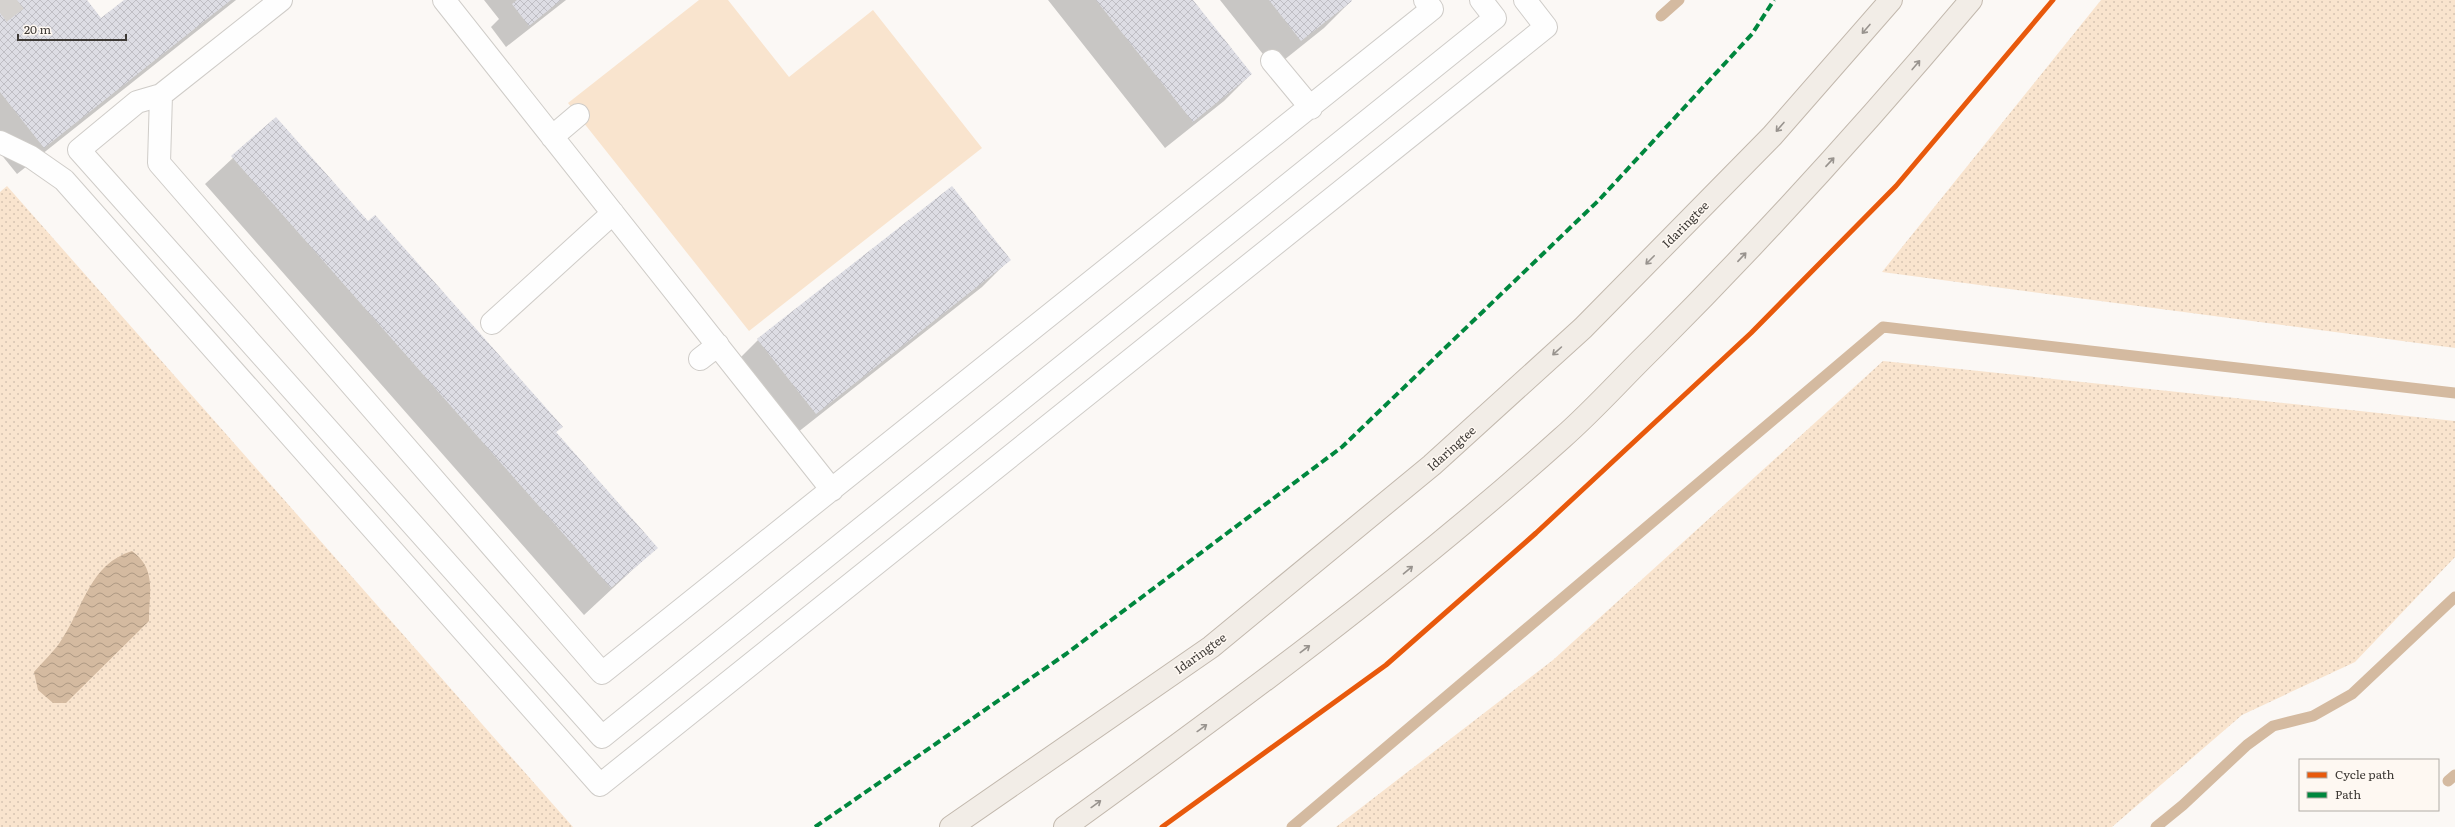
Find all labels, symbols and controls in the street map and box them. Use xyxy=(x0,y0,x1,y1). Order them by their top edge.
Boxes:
scale bar xyxy=(18,16,126,42)
text: 20 m xyxy=(24,20,51,38)
one-way arrow xyxy=(1861,24,1870,35)
one-way arrow xyxy=(1912,59,1921,70)
one-way arrow xyxy=(1776,122,1785,132)
one-way arrow xyxy=(1825,157,1835,167)
street label: Idaringtee xyxy=(1657,196,1713,252)
one-way arrow xyxy=(1737,253,1746,263)
one-way arrow xyxy=(1645,255,1655,265)
one-way arrow xyxy=(1552,346,1562,356)
street label: Idaringtee xyxy=(1423,421,1479,475)
one-way arrow xyxy=(1402,565,1413,574)
street label: Idaringtee xyxy=(1170,628,1230,678)
one-way arrow xyxy=(1299,645,1310,653)
one-way arrow xyxy=(1196,724,1207,732)
legend xyxy=(2299,759,2439,811)
text: Cycle path xyxy=(2335,765,2395,783)
text: Path xyxy=(2335,785,2361,803)
one-way arrow xyxy=(1091,800,1102,808)

